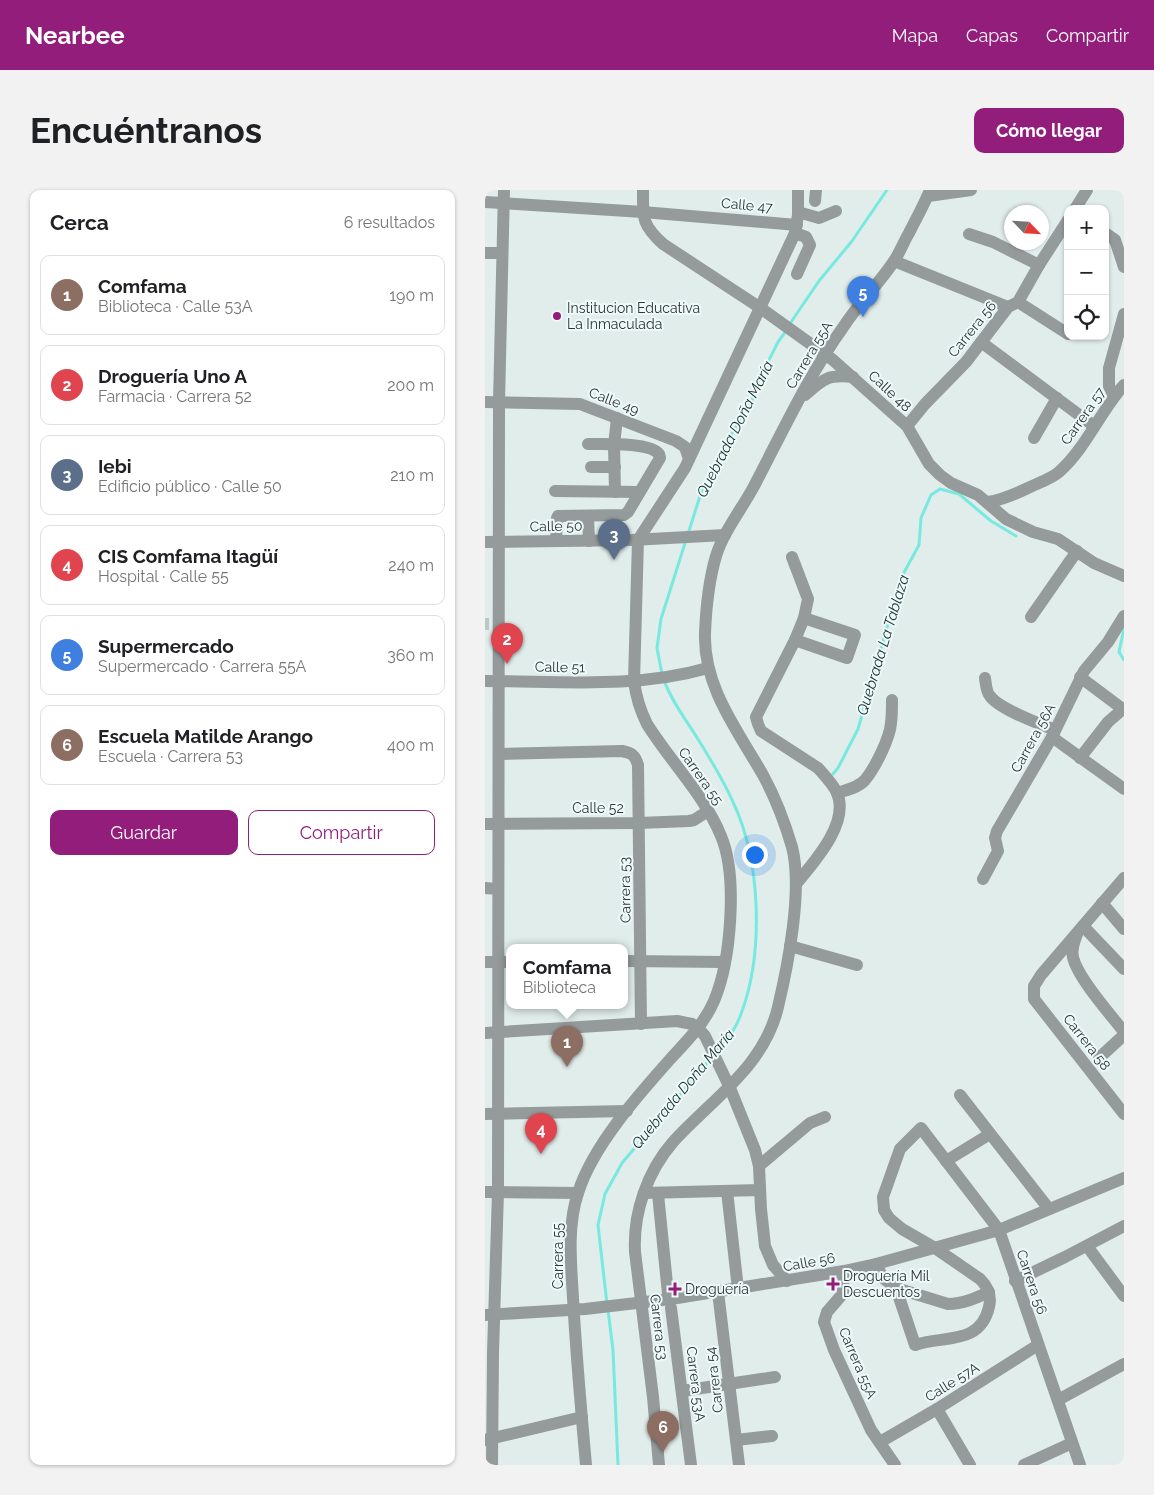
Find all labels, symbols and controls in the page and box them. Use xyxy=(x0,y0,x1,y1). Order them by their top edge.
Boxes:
text: Nearbee xyxy=(25,21,125,50)
text: Mapa xyxy=(892,25,938,46)
text: Capas xyxy=(966,25,1018,46)
text: Compartir xyxy=(1046,25,1129,46)
button: Cómo llegar xyxy=(974,108,1124,153)
text: Encuéntranos xyxy=(30,110,262,151)
street label: Calle 47 xyxy=(721,195,774,215)
north arrow xyxy=(1004,205,1049,250)
map controls xyxy=(1064,205,1109,340)
button: + xyxy=(1064,205,1109,250)
text: Cerca xyxy=(50,210,109,235)
text: 6 resultados xyxy=(344,213,435,232)
button: − xyxy=(1064,250,1109,295)
text: Comfama xyxy=(98,275,187,297)
pin: 5 xyxy=(847,276,879,317)
text: 1 xyxy=(63,286,71,305)
text: 190 m xyxy=(389,286,434,305)
button: locate xyxy=(1064,295,1109,340)
text: Biblioteca · Calle 53A xyxy=(98,297,253,316)
street label: Carrera 56 xyxy=(945,298,999,360)
place label: Institucion Educativa La Inmaculada xyxy=(567,300,700,332)
marker: Institucion Educativa La Inmaculada xyxy=(551,310,563,322)
street label: Carrera 55A xyxy=(783,318,836,392)
water label: Quebrada Doña María xyxy=(693,358,777,500)
text: Droguería Uno A xyxy=(98,365,247,387)
street label: Calle 48 xyxy=(865,367,915,415)
text: 2 xyxy=(62,376,72,395)
text: 200 m xyxy=(387,376,434,395)
street label: Calle 49 xyxy=(587,384,641,418)
street label: Carrera 57 xyxy=(1057,384,1109,448)
text: Farmacia · Carrera 52 xyxy=(98,387,252,406)
text: Iebi xyxy=(98,455,132,477)
text: 3 xyxy=(63,466,71,485)
text: 210 m xyxy=(390,466,434,485)
text: Edificio público · Calle 50 xyxy=(98,477,282,496)
street label: Calle 50 xyxy=(529,518,583,534)
pin: 3 xyxy=(598,519,630,560)
text: CIS Comfama Itagüí xyxy=(98,545,278,567)
text: 4 xyxy=(62,556,72,575)
text: 240 m xyxy=(388,556,434,575)
text: Hospital · Calle 55 xyxy=(98,567,229,586)
water label: Quebrada La Tablaza xyxy=(853,573,913,717)
pin: 2 xyxy=(491,623,523,664)
text: Supermercado xyxy=(98,635,234,657)
text: 5 xyxy=(63,646,71,665)
text: 360 m xyxy=(387,646,434,665)
text: Supermercado · Carrera 55A xyxy=(98,657,306,676)
street label: Calle 51 xyxy=(535,659,585,675)
street label: Carrera 56A xyxy=(1007,700,1059,775)
text: Escuela Matilde Arango xyxy=(98,725,313,747)
text: 6 xyxy=(62,736,72,755)
text: 400 m xyxy=(387,736,434,755)
street label: Carrera 55 xyxy=(675,744,727,808)
text: Escuela · Carrera 53 xyxy=(98,747,243,766)
street label: Calle 52 xyxy=(572,800,624,816)
button: Guardar xyxy=(50,810,238,855)
button: Compartir xyxy=(248,810,435,855)
your location xyxy=(742,842,768,868)
street label: Carrera 53 xyxy=(616,857,634,923)
popup xyxy=(506,944,628,1009)
text: Comfama xyxy=(523,956,611,978)
text: Biblioteca xyxy=(523,978,596,997)
street label: Carrera 58 xyxy=(1060,1011,1114,1073)
water label: Quebrada Doña María xyxy=(628,1025,738,1152)
pin: 1 xyxy=(551,1026,583,1067)
pin: 4 xyxy=(525,1113,557,1154)
street label: Carrera 55 xyxy=(550,1222,566,1289)
street label: Carrera 56 xyxy=(1013,1248,1051,1316)
street label: Calle 56 xyxy=(782,1250,836,1274)
place label: Droguería Mil Descuentos xyxy=(843,1268,930,1300)
marker: Droguería Mil Descuentos xyxy=(827,1278,839,1290)
place label: Droguería xyxy=(685,1281,749,1297)
marker: Droguería xyxy=(669,1283,681,1295)
street label: Carrera 53 xyxy=(647,1293,671,1361)
street label: Carrera 55A xyxy=(836,1325,880,1402)
street label: Carrera 53A xyxy=(683,1345,709,1423)
street label: Carrera 54 xyxy=(702,1346,726,1414)
street label: Calle 57A xyxy=(922,1359,982,1405)
pin: 6 xyxy=(647,1411,679,1452)

